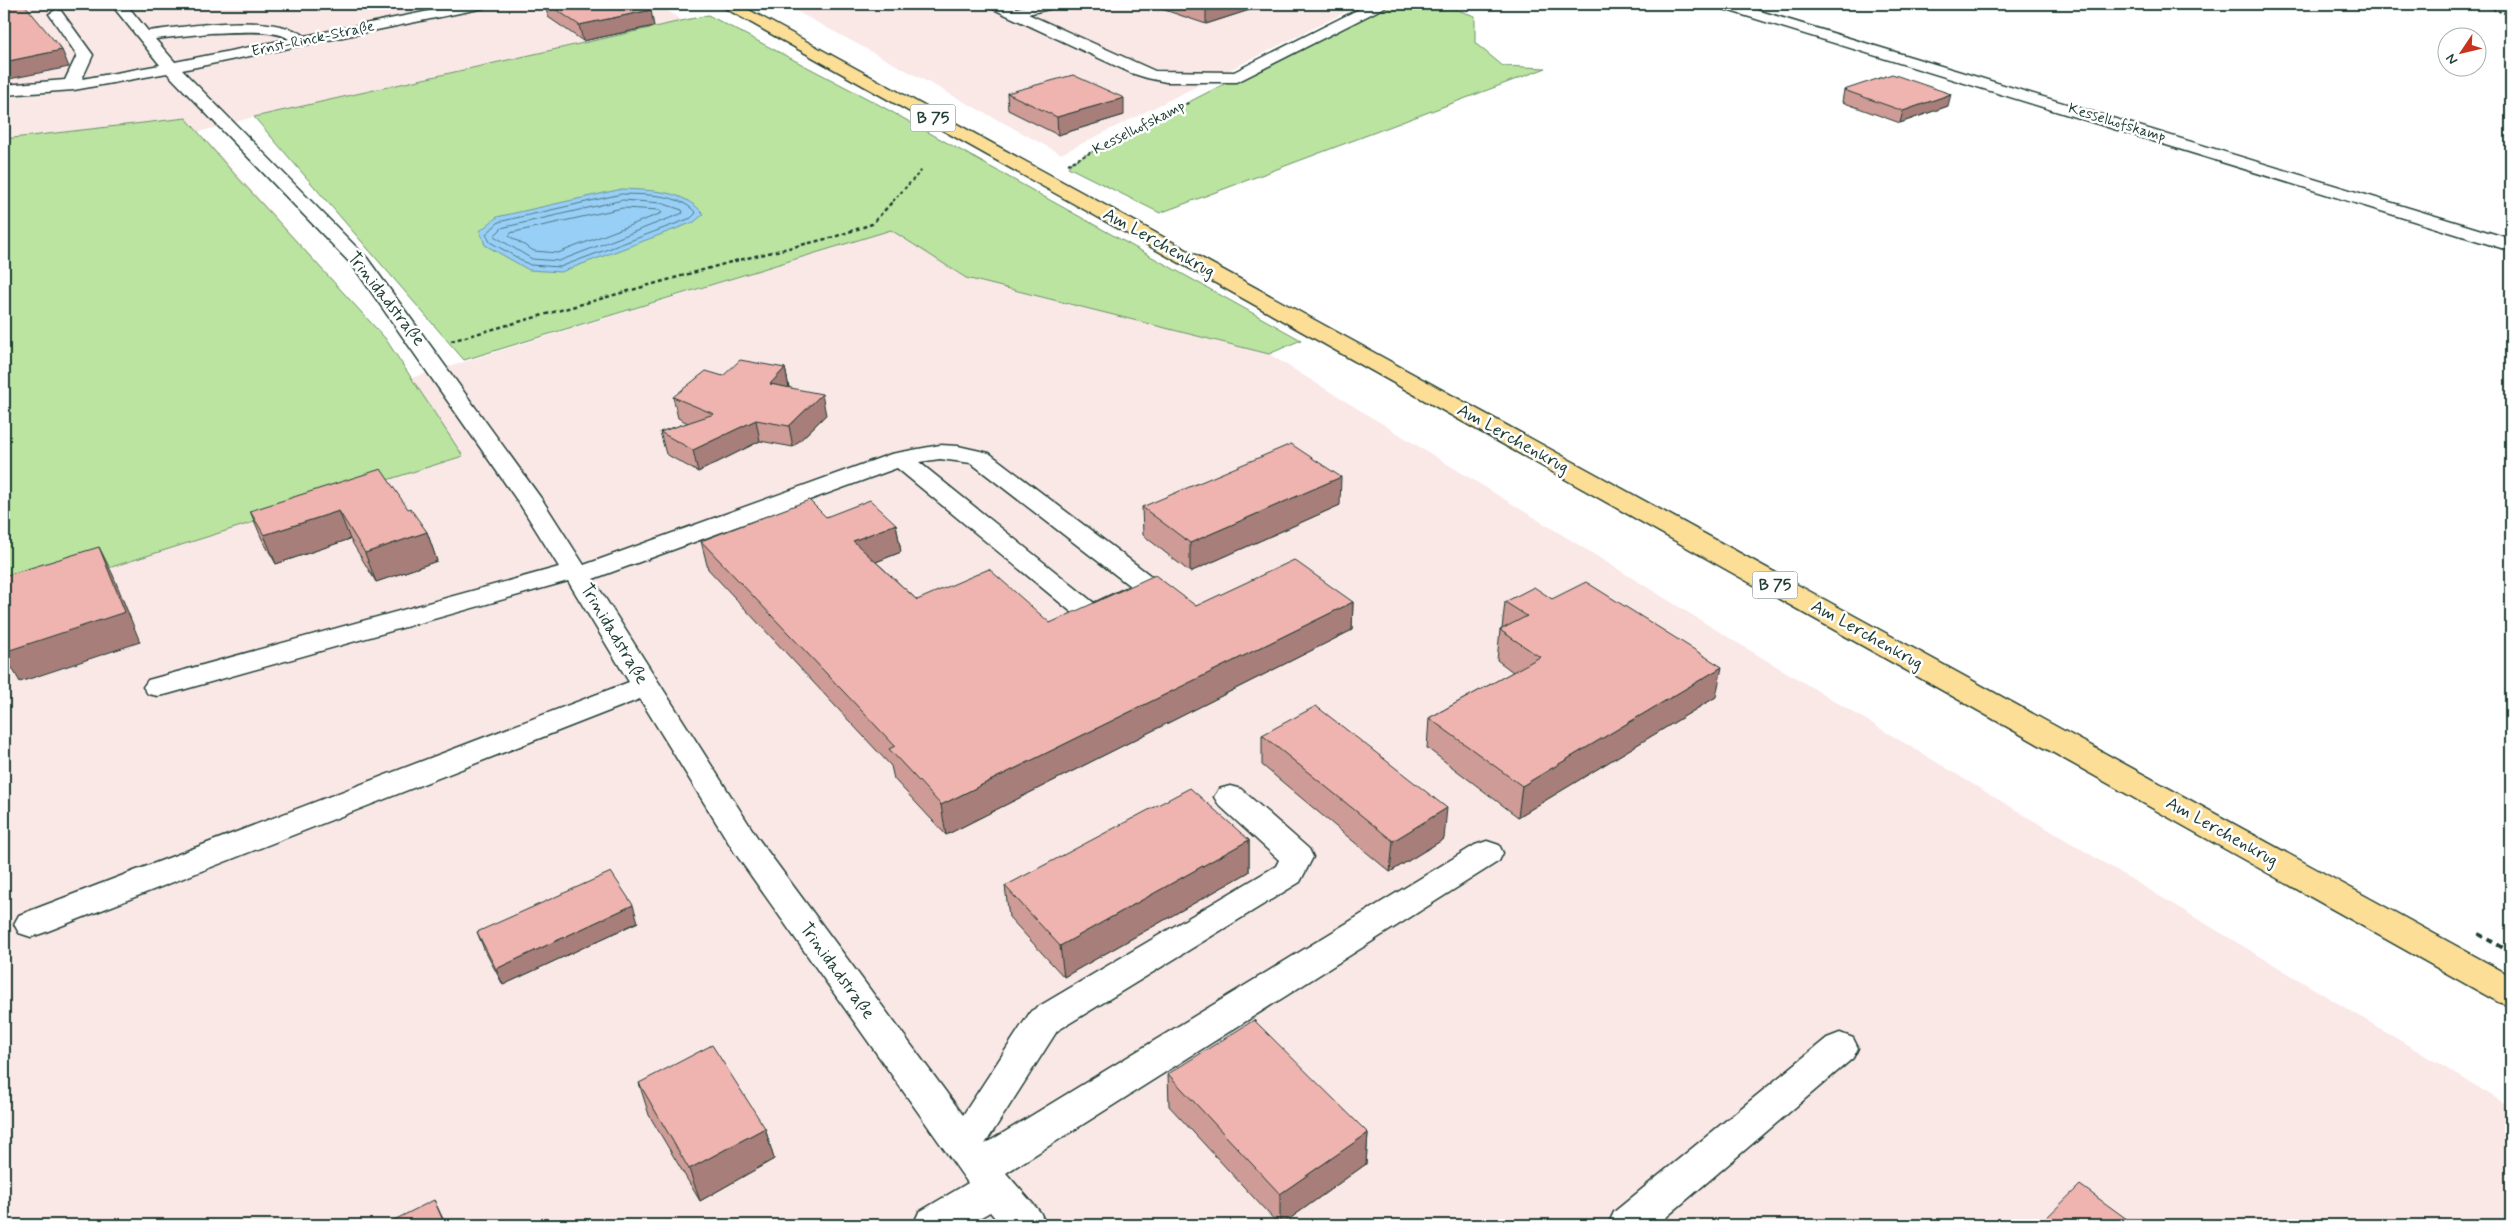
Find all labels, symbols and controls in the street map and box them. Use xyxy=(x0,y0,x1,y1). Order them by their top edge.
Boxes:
street label: Ernst-Rinck-Straße xyxy=(250,16,376,62)
north arrow xyxy=(2438,28,2488,78)
text: N xyxy=(2442,50,2462,68)
street label: Kesselhofskamp xyxy=(1089,96,1189,160)
street label: Kesselhofskamp xyxy=(2066,99,2168,147)
road number: B 75 xyxy=(910,105,956,132)
street label: Am Lerchenkrug xyxy=(1099,202,1219,284)
street label: Trinidadstraße xyxy=(341,247,431,351)
street label: Am Lerchenkrug xyxy=(1453,398,1573,480)
road number: B 75 xyxy=(1752,572,1798,598)
street label: Trinidadstraße xyxy=(574,579,654,689)
street label: Am Lerchenkrug xyxy=(1807,594,1927,676)
street label: Am Lerchenkrug xyxy=(2162,791,2282,873)
street label: Trinidadstraße xyxy=(794,918,880,1024)

